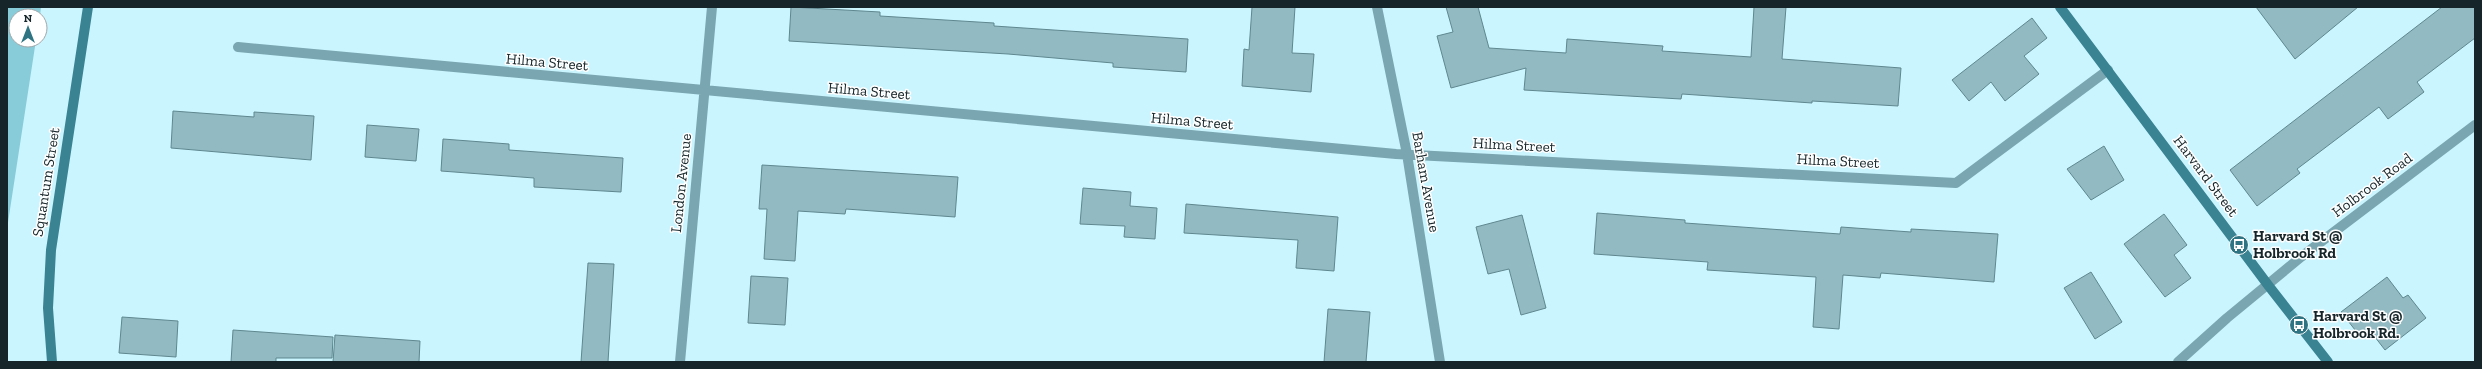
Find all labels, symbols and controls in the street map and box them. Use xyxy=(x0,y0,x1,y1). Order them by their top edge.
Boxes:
north arrow xyxy=(8,8,48,48)
text: N xyxy=(24,12,33,25)
street label: Hilma Street xyxy=(505,49,589,75)
street label: Hilma Street xyxy=(827,78,911,104)
street label: Hilma Street xyxy=(1150,108,1234,134)
street label: Squantum Street xyxy=(28,126,64,238)
street label: Barham Avenue xyxy=(1408,130,1444,234)
street label: Harvard Street xyxy=(2170,132,2243,221)
street label: London Avenue xyxy=(667,133,695,233)
street label: Hilma Street xyxy=(1472,134,1556,156)
street label: Holbrook Road xyxy=(2328,149,2416,221)
street label: Hilma Street xyxy=(1796,150,1880,172)
place label: Harvard St @ Holbrook Rd xyxy=(2253,227,2342,262)
bus stop icon: Harvard St @ Holbrook Rd xyxy=(2228,234,2250,256)
place label: Harvard St @ Holbrook Rd. xyxy=(2313,307,2402,342)
bus stop icon: Harvard St @ Holbrook Rd. xyxy=(2288,314,2310,336)

